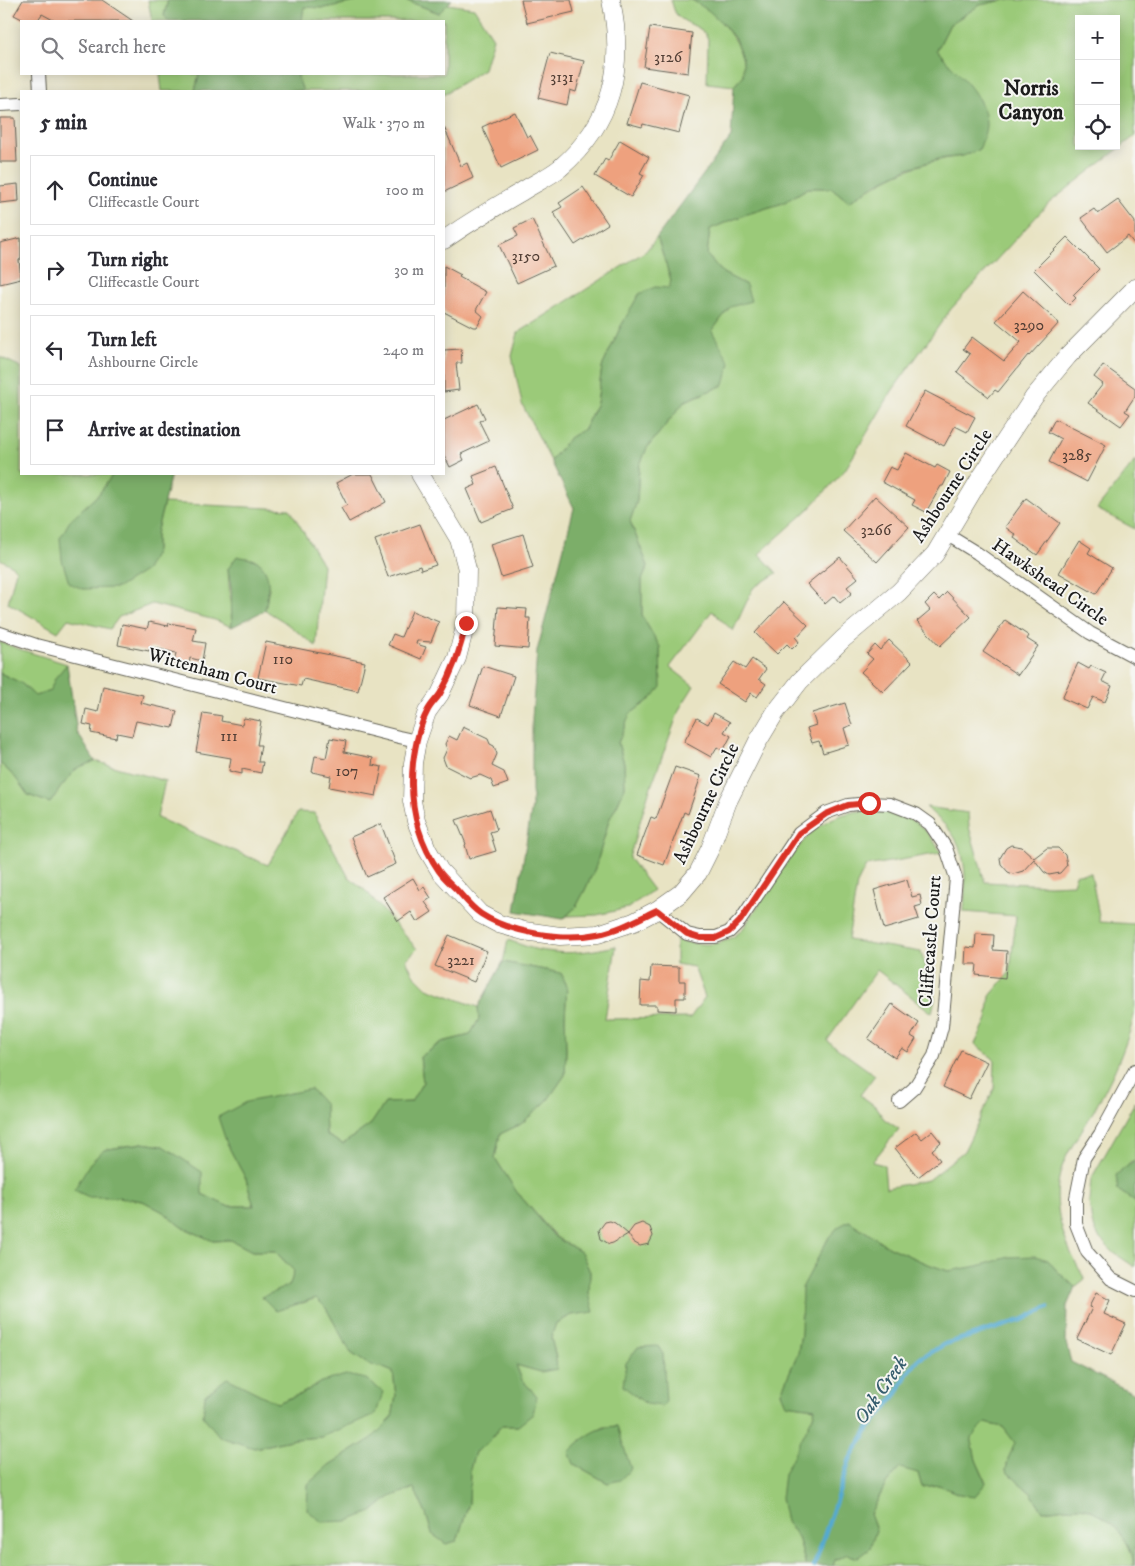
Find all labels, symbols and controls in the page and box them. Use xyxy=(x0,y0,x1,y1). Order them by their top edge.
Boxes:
map controls xyxy=(1075,15,1120,150)
button: + xyxy=(1075,15,1120,60)
search box xyxy=(20,20,445,75)
icon: search xyxy=(38,34,66,62)
text: Search here xyxy=(78,36,166,59)
house number: 3126 xyxy=(654,47,683,67)
button: − xyxy=(1075,60,1120,105)
house number: 3131 xyxy=(550,67,574,87)
district label: Norris Canyon xyxy=(999,76,1064,126)
button: locate xyxy=(1075,105,1120,150)
text: 5 min xyxy=(40,110,87,136)
text: Walk · 370 m xyxy=(343,113,425,133)
text: Continue xyxy=(88,169,158,192)
icon: ahead xyxy=(41,176,69,204)
text: 100 m xyxy=(386,180,424,200)
text: Cliffecastle Court xyxy=(88,192,199,212)
house number: 3150 xyxy=(512,246,540,266)
text: Turn right xyxy=(88,249,168,272)
icon: right xyxy=(41,256,69,284)
text: 30 m xyxy=(394,260,424,280)
text: Cliffecastle Court xyxy=(88,272,199,292)
house number: 3290 xyxy=(1014,315,1044,335)
text: Turn left xyxy=(88,329,157,352)
icon: left xyxy=(41,336,69,364)
text: 240 m xyxy=(383,340,424,360)
text: Ashbourne Circle xyxy=(88,352,198,372)
icon: arrive xyxy=(41,416,69,444)
text: Arrive at destination xyxy=(88,419,240,442)
street label: Ashbourne Circle xyxy=(907,425,998,547)
house number: 3285 xyxy=(1062,445,1092,465)
house number: 3266 xyxy=(861,520,892,540)
street label: Hawkshead Circle xyxy=(987,533,1113,631)
route end xyxy=(455,612,478,635)
street label: Wittenham Court xyxy=(145,643,280,700)
house number: 110 xyxy=(273,649,293,669)
house number: 111 xyxy=(220,726,238,746)
street label: Ashbourne Circle xyxy=(668,739,744,868)
house number: 107 xyxy=(336,761,358,781)
route start xyxy=(858,792,881,815)
street label: Cliffecastle Court xyxy=(914,874,947,1008)
house number: 3221 xyxy=(447,950,475,970)
water label: Oak Creek xyxy=(849,1352,914,1430)

